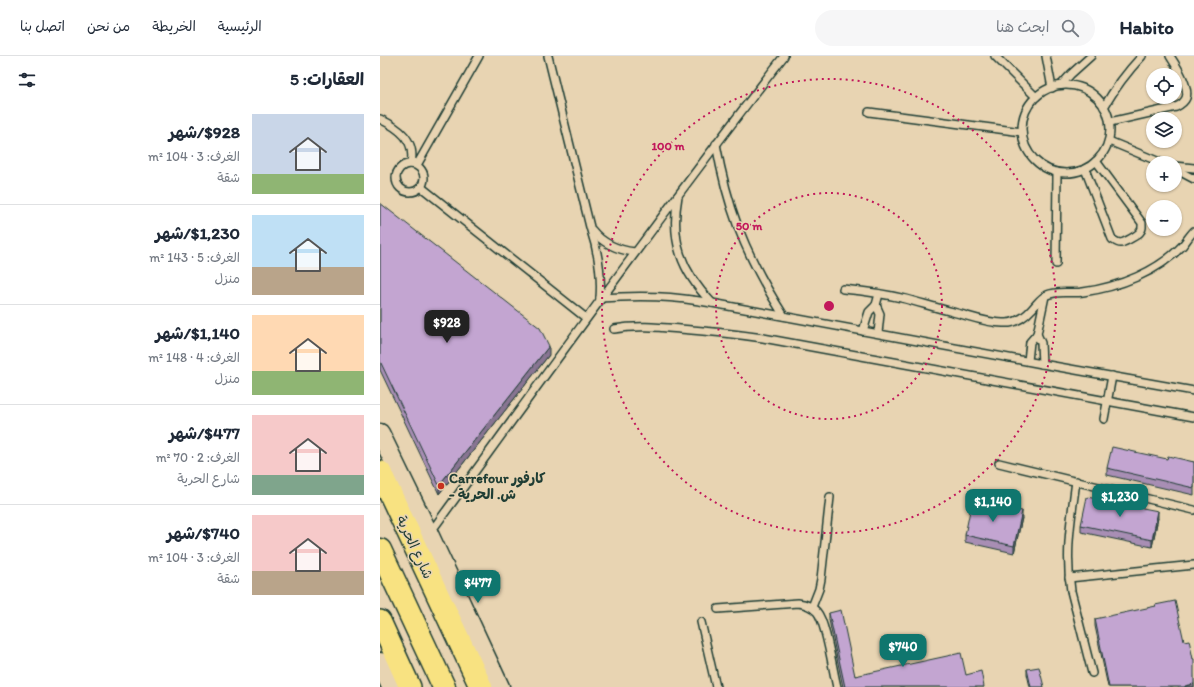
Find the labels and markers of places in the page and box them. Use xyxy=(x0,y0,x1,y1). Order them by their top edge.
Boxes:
centre of rings xyxy=(822,299,836,313)
pin: $928 xyxy=(423,310,471,344)
place label: Carrefour كارفور - ش. الحرية xyxy=(449,470,546,503)
marker: Carrefour كارفور - ش. الحرية xyxy=(436,481,446,491)
pin: $1,230 xyxy=(1087,484,1153,518)
pin: $1,140 xyxy=(960,489,1026,523)
pin: $477 xyxy=(454,570,502,604)
pin: $740 xyxy=(879,634,927,668)

